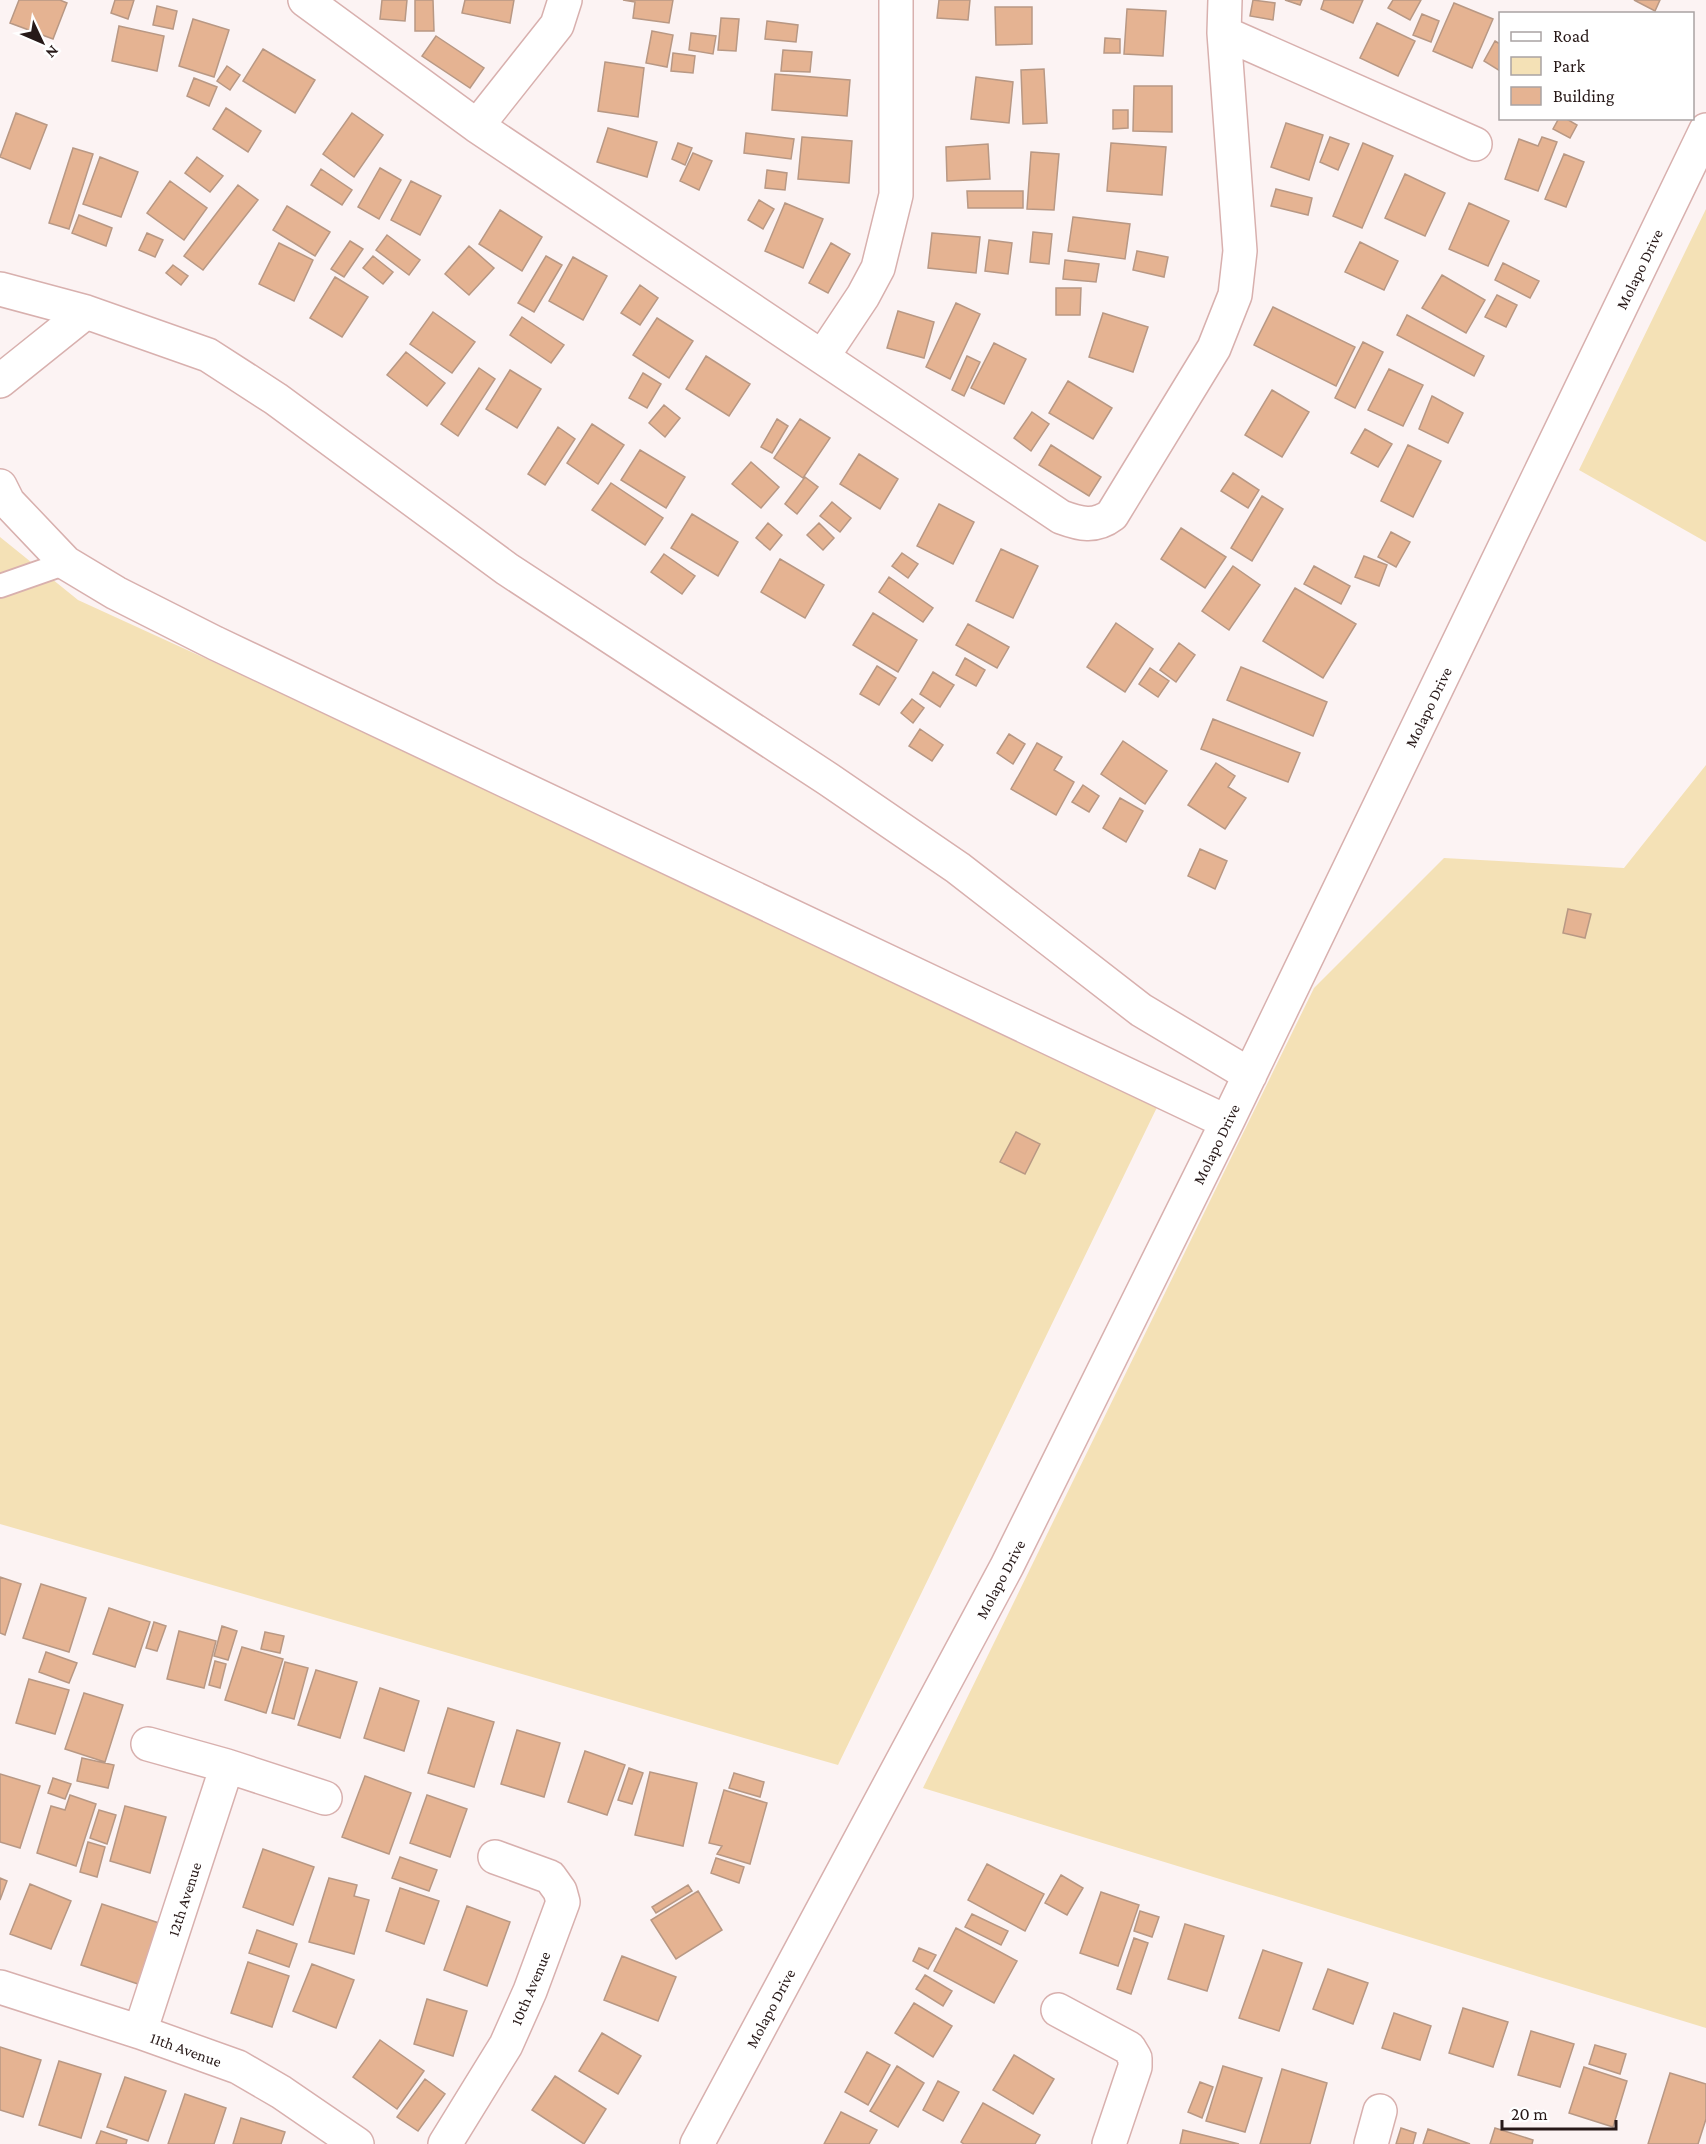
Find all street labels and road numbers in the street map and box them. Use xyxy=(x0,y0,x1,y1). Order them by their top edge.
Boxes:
street label: Molapo Drive xyxy=(1613,226,1667,312)
street label: Molapo Drive xyxy=(1402,664,1456,750)
street label: Molapo Drive xyxy=(1190,1101,1244,1187)
street label: Molapo Drive xyxy=(973,1537,1029,1622)
street label: 12th Avenue xyxy=(165,1860,204,1938)
street label: 10th Avenue xyxy=(507,1949,554,2028)
street label: Molapo Drive xyxy=(743,1966,799,2051)
street label: 11th Avenue xyxy=(148,2029,224,2070)

